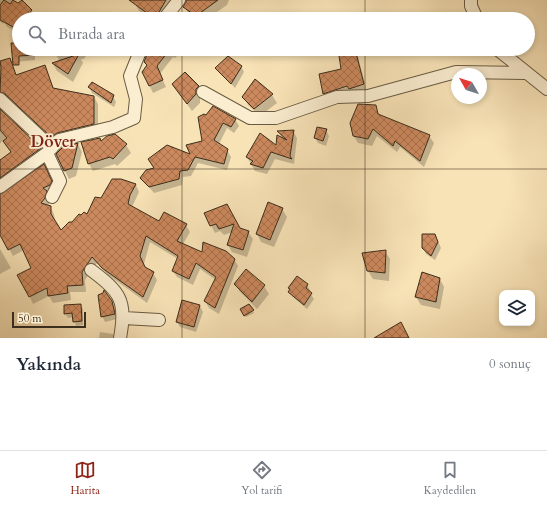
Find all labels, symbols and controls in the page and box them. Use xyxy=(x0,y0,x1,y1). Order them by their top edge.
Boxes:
search box xyxy=(12,12,535,56)
icon: search xyxy=(26,23,48,45)
text: Burada ara xyxy=(58,24,125,44)
north arrow xyxy=(451,68,487,104)
district label: Döver xyxy=(31,131,76,153)
map controls xyxy=(499,290,535,326)
button: layers xyxy=(499,290,535,326)
scale bar xyxy=(12,310,86,329)
text: 50 m xyxy=(18,311,42,326)
text: Yakında xyxy=(16,353,81,376)
text: 0 sonuç xyxy=(489,355,531,373)
tab: Harita xyxy=(71,459,100,498)
tab: Yol tarifi xyxy=(241,459,283,498)
tab: Kaydedilen xyxy=(424,459,476,498)

